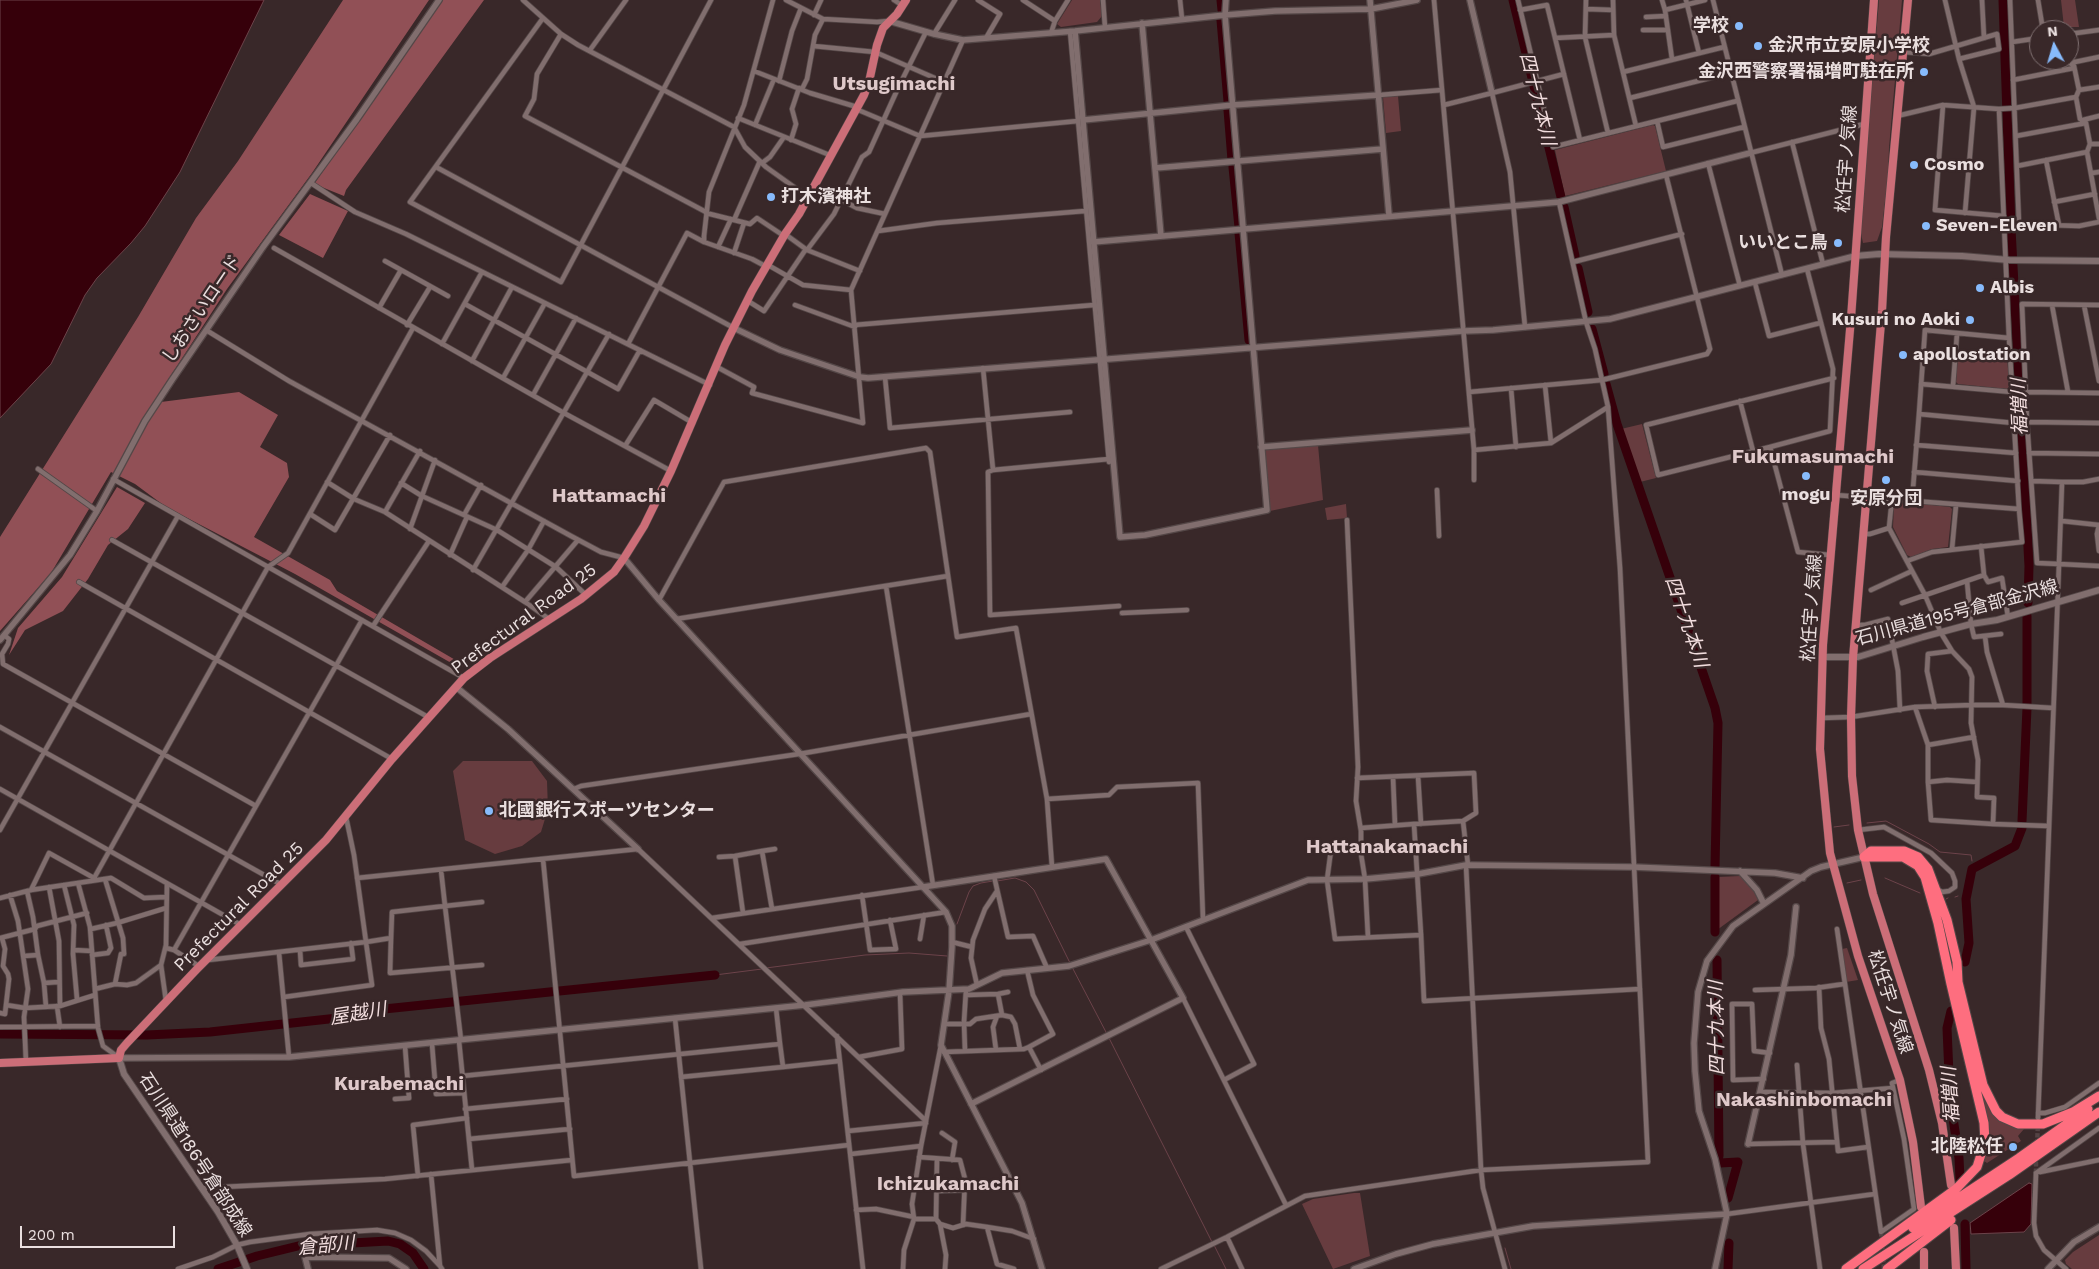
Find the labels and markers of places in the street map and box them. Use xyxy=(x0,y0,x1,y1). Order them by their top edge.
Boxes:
place label: 学校 xyxy=(1693,15,1729,37)
marker: 学校 xyxy=(1733,20,1745,32)
place label: 金沢市立安原小学校 xyxy=(1768,35,1930,57)
marker: 金沢市立安原小学校 xyxy=(1752,40,1764,52)
place label: 金沢西警察署福増町駐在所 xyxy=(1698,61,1914,83)
marker: 金沢西警察署福増町駐在所 xyxy=(1918,66,1930,78)
place label: Cosmo xyxy=(1924,154,1984,176)
marker: Cosmo xyxy=(1908,159,1920,171)
place label: 打木濱神社 xyxy=(781,186,871,208)
marker: 打木濱神社 xyxy=(765,191,777,203)
place label: Seven-Eleven xyxy=(1936,215,2058,237)
marker: Seven-Eleven xyxy=(1920,220,1932,232)
place label: いいとこ鳥 xyxy=(1738,232,1828,254)
marker: いいとこ鳥 xyxy=(1832,237,1844,249)
place label: Albis xyxy=(1990,277,2034,299)
marker: Albis xyxy=(1974,282,1986,294)
place label: Kusuri no Aoki xyxy=(1831,309,1960,331)
marker: Kusuri no Aoki xyxy=(1964,314,1976,326)
place label: apollostation xyxy=(1913,344,2031,366)
marker: apollostation xyxy=(1897,349,1909,361)
marker: mogu xyxy=(1800,470,1812,482)
marker: 安原分団 xyxy=(1880,474,1892,486)
place label: mogu xyxy=(1782,484,1830,506)
place label: 安原分団 xyxy=(1850,488,1922,510)
place label: 北國銀行スポーツセンター xyxy=(499,800,715,822)
marker: 北國銀行スポーツセンター xyxy=(483,805,495,817)
place label: 北陸松任 xyxy=(1931,1136,2003,1158)
marker: 北陸松任 xyxy=(2007,1141,2019,1153)

